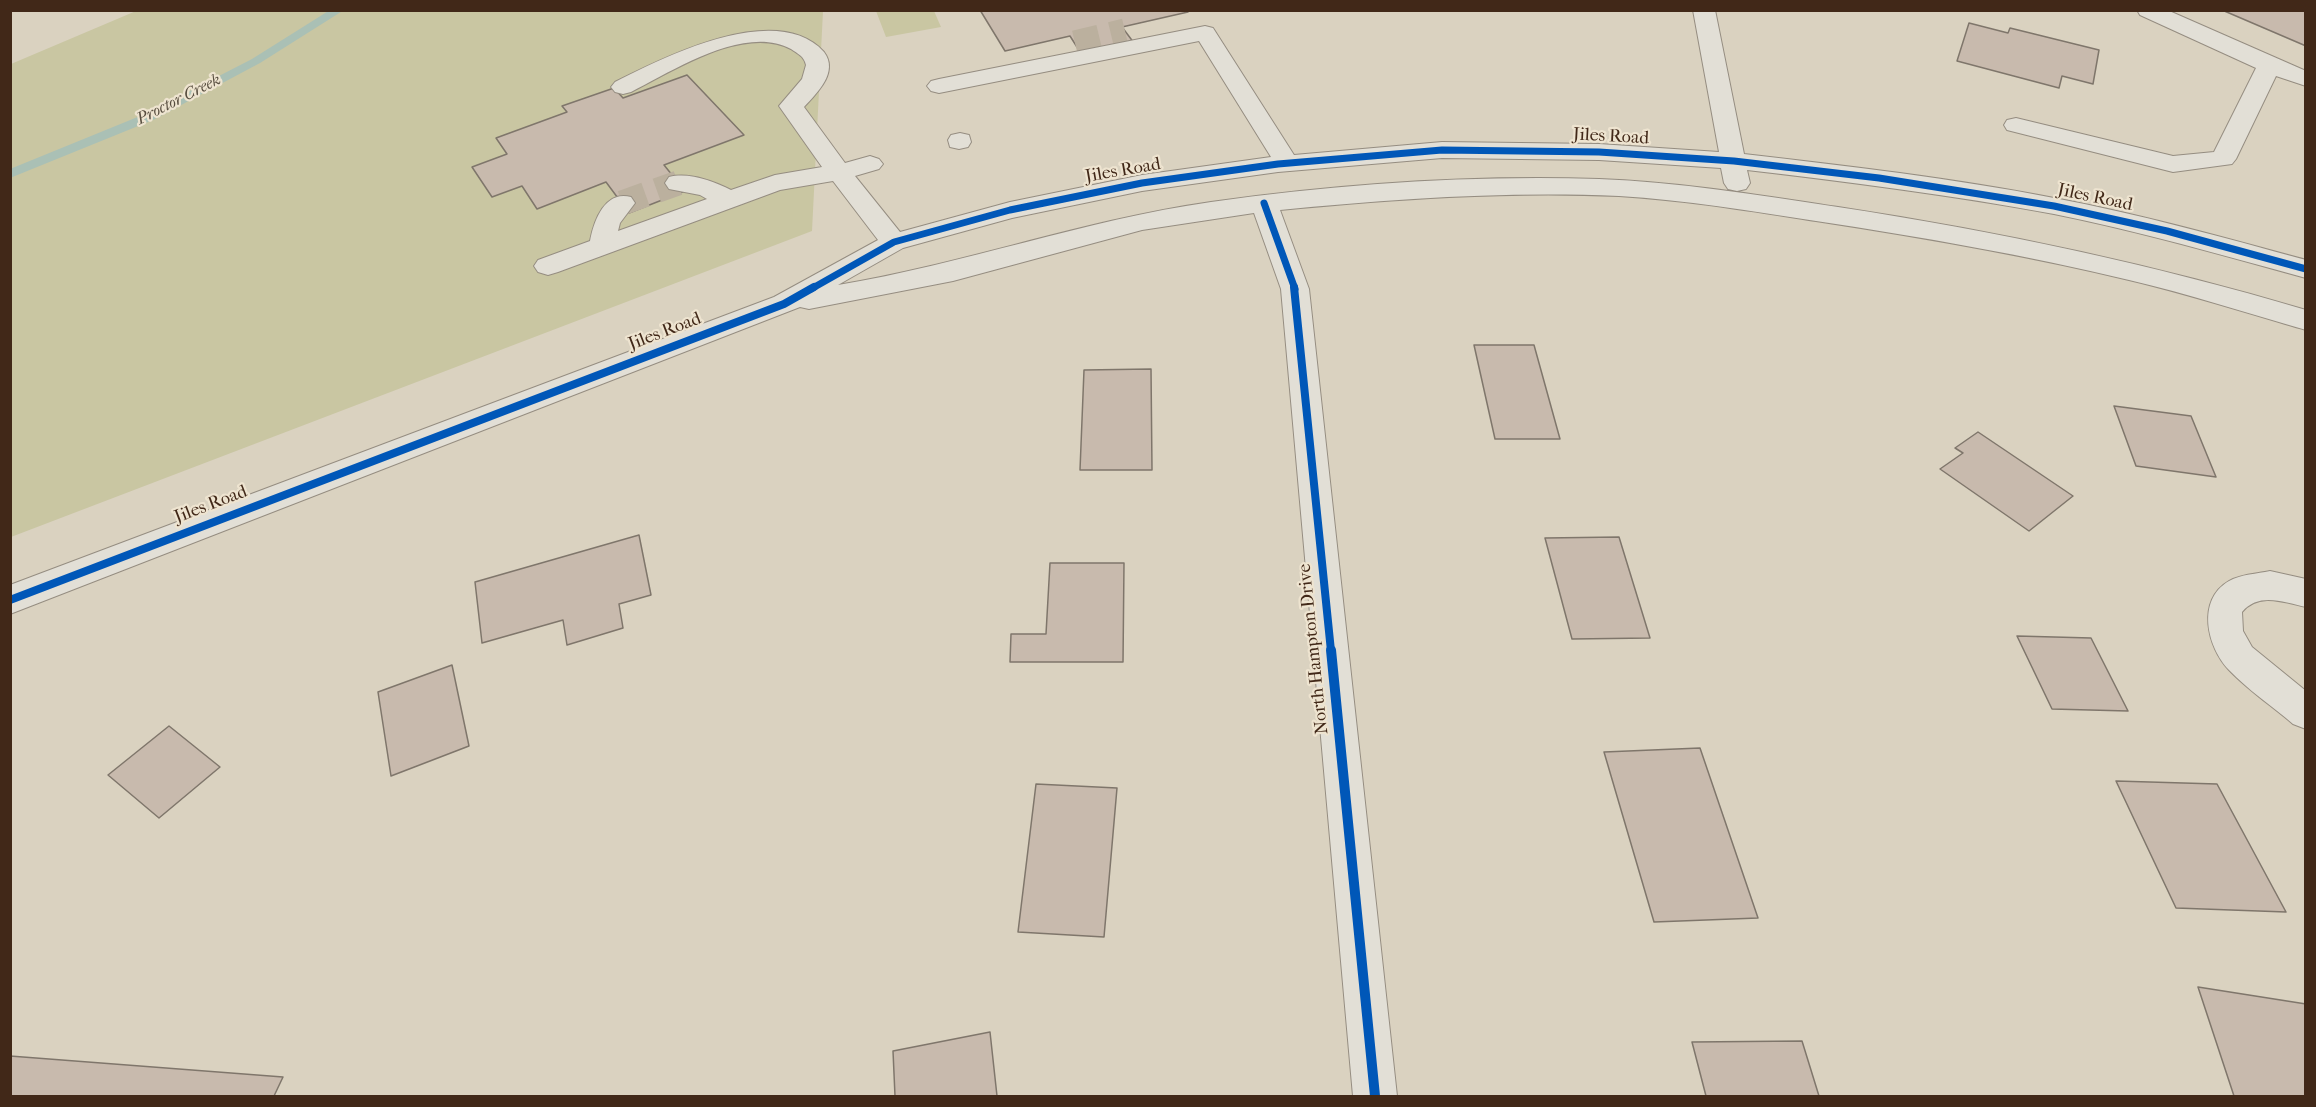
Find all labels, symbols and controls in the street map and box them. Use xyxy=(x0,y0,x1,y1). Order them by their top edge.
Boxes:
water label: Proctor Creek xyxy=(134,71,224,129)
street label: Jiles Road xyxy=(1572,124,1650,150)
street label: Jiles Road xyxy=(1084,154,1162,188)
street label: Jiles Road xyxy=(2055,180,2135,216)
street label: Jiles Road xyxy=(626,308,704,356)
street label: Jiles Road xyxy=(172,481,250,529)
street label: North Hampton Drive xyxy=(1294,563,1334,735)

